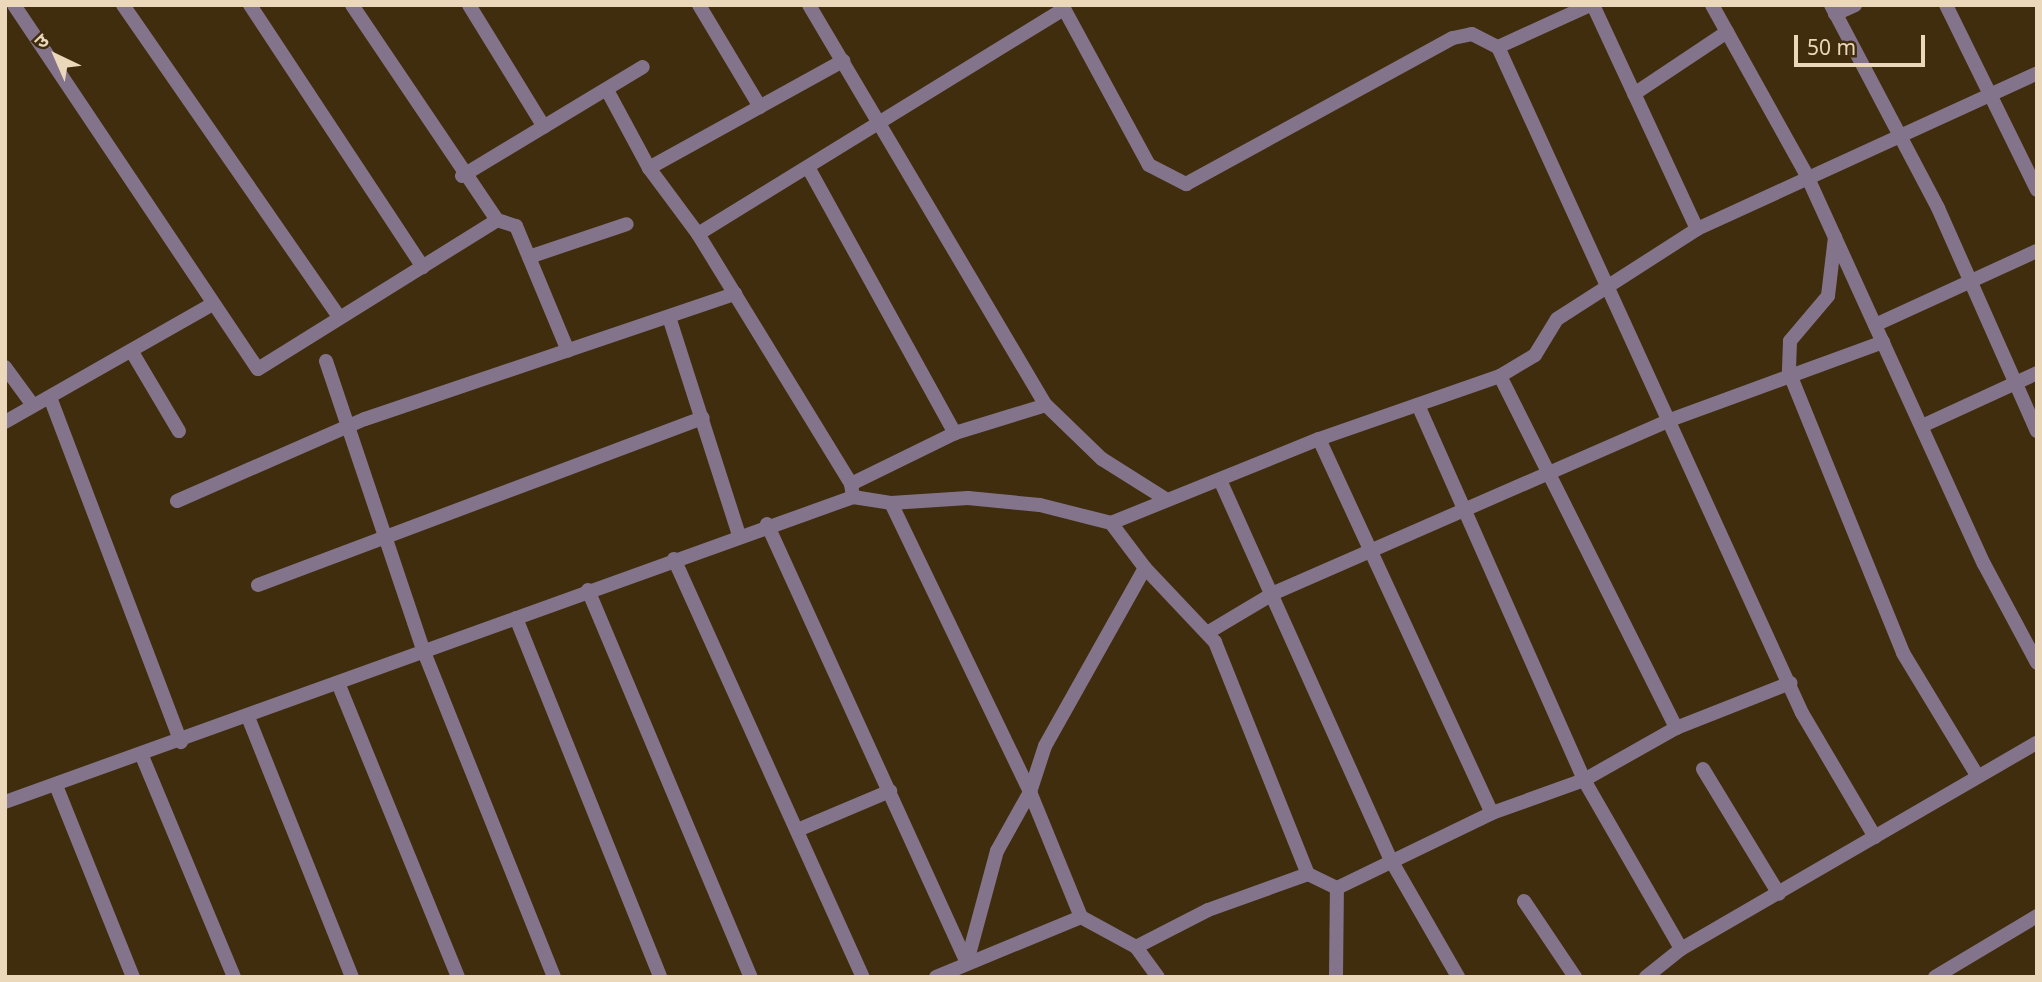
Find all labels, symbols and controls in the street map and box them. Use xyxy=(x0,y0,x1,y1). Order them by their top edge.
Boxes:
north arrow xyxy=(21,21,91,91)
scale bar xyxy=(1797,21,1928,65)
text: उ xyxy=(28,28,54,54)
text: 50 m xyxy=(1807,33,1856,61)

